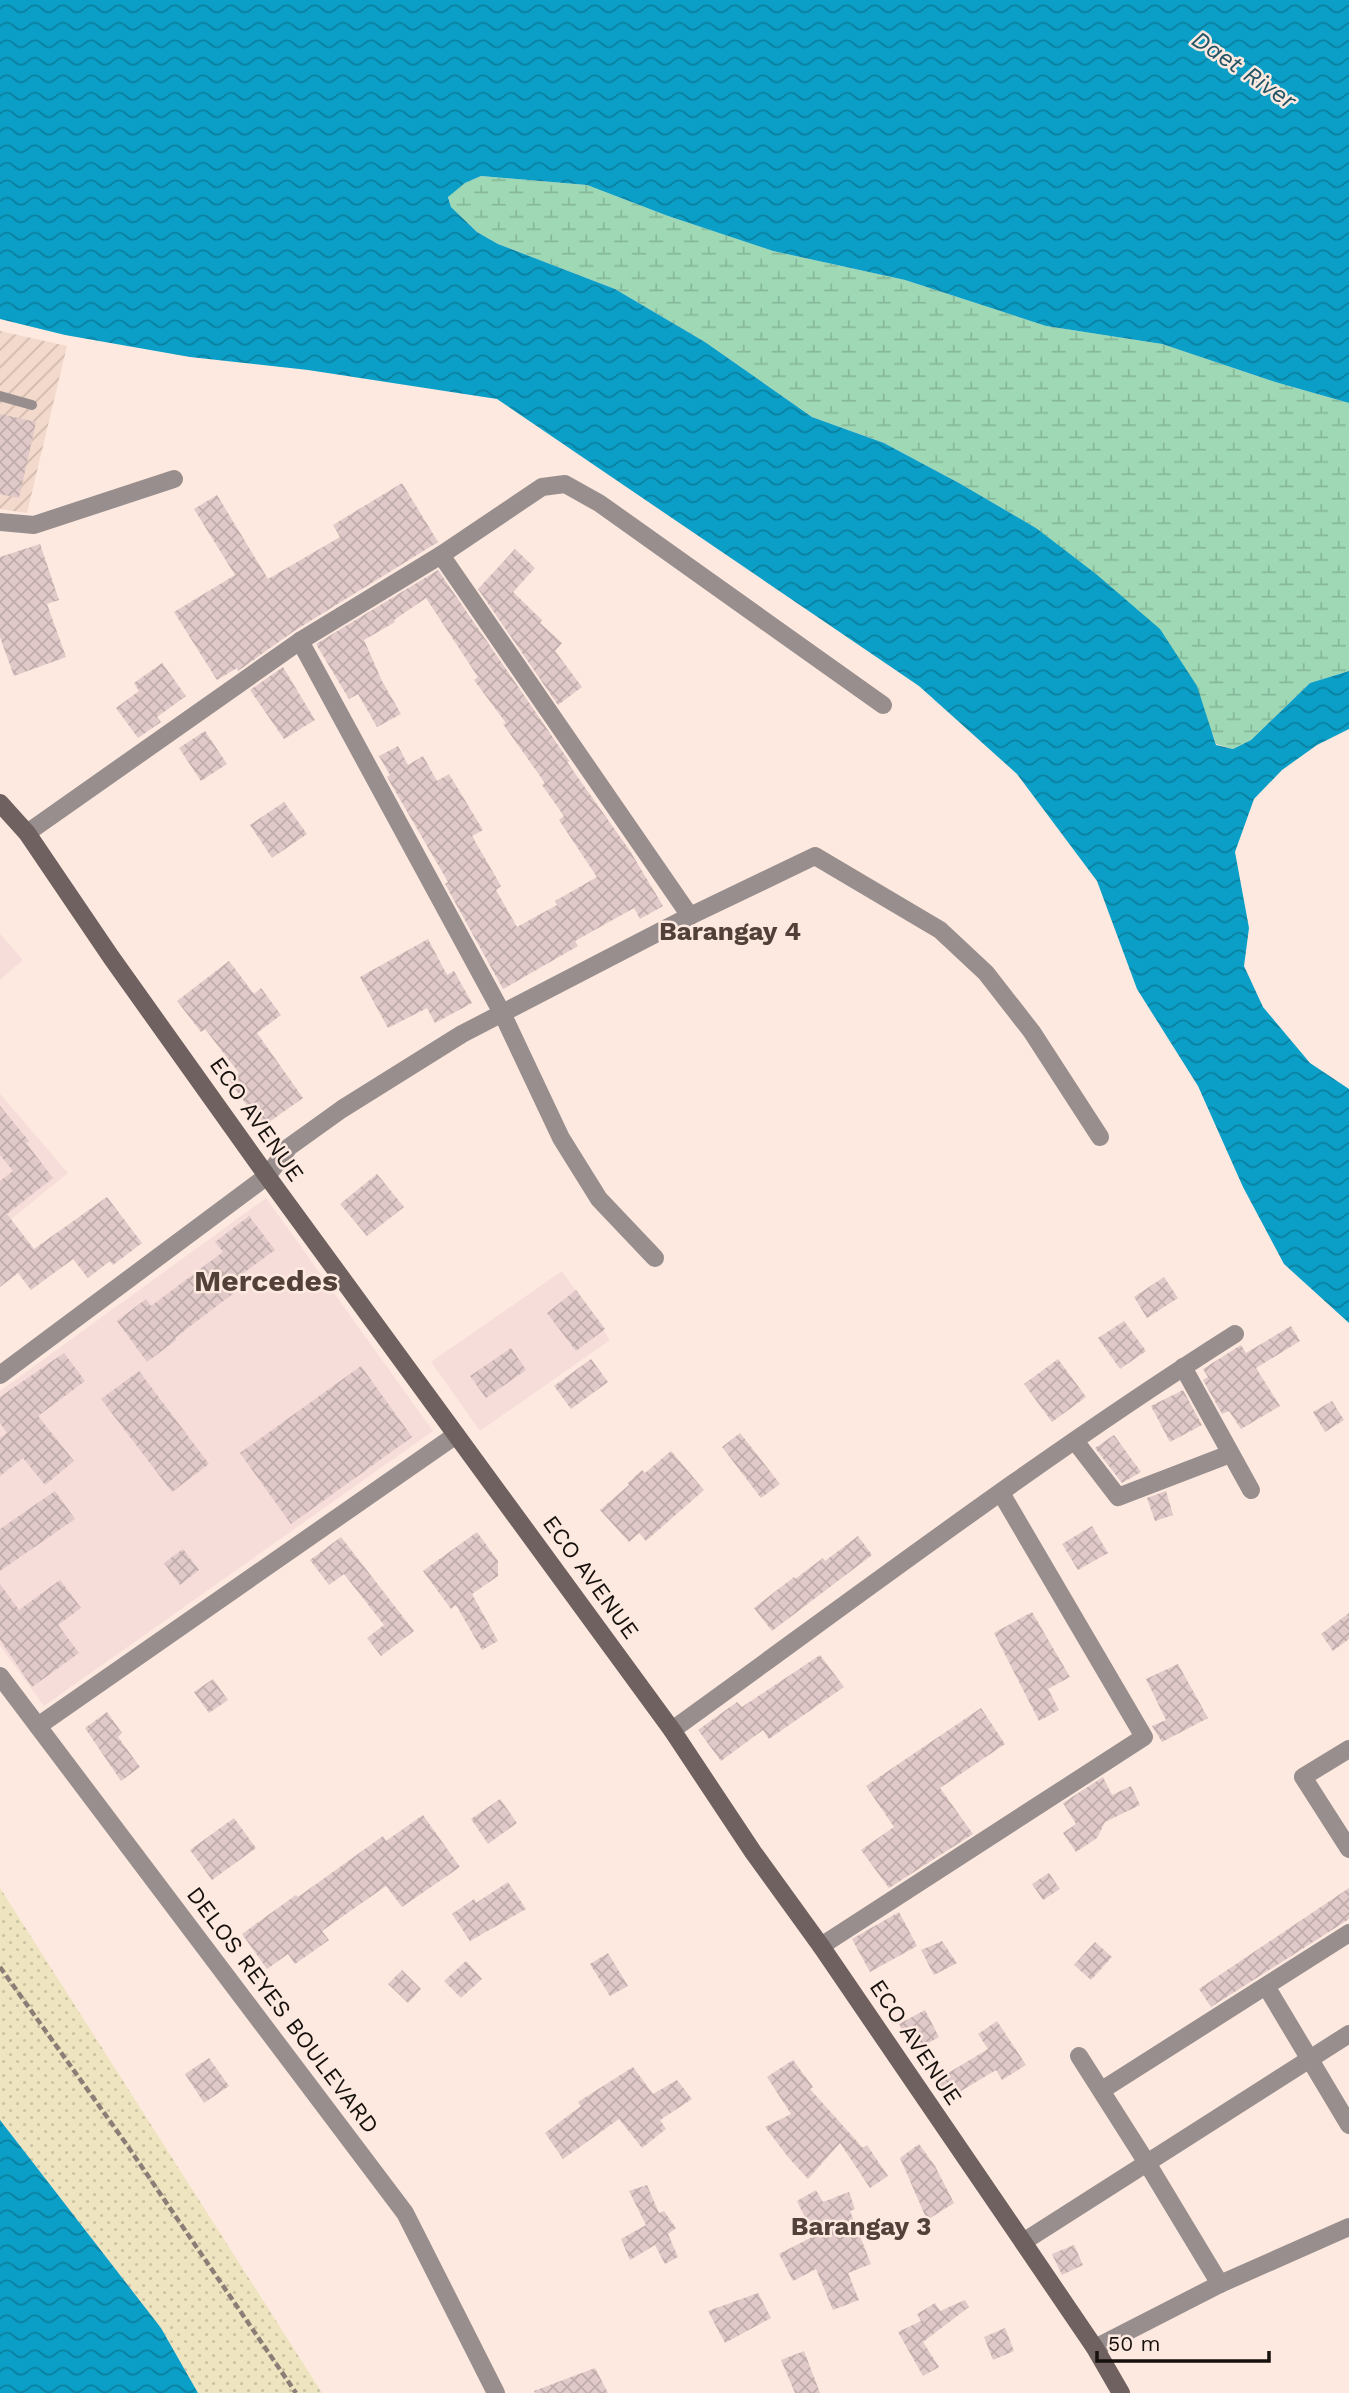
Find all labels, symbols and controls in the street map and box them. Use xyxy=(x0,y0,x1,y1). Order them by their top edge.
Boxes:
water label: Daet River xyxy=(1187,25,1303,116)
district label: Barangay 4 xyxy=(659,916,801,946)
street label: ECO AVENUE xyxy=(204,1052,309,1187)
district label: Mercedes xyxy=(194,1263,338,1298)
street label: ECO AVENUE xyxy=(537,1511,644,1644)
street label: DELOS REYES BOULEVARD xyxy=(181,1882,384,2139)
street label: ECO AVENUE xyxy=(864,1974,967,2110)
district label: Barangay 3 xyxy=(791,2211,931,2241)
scale bar xyxy=(1097,2320,1268,2364)
text: 50 m xyxy=(1108,2331,1160,2356)

